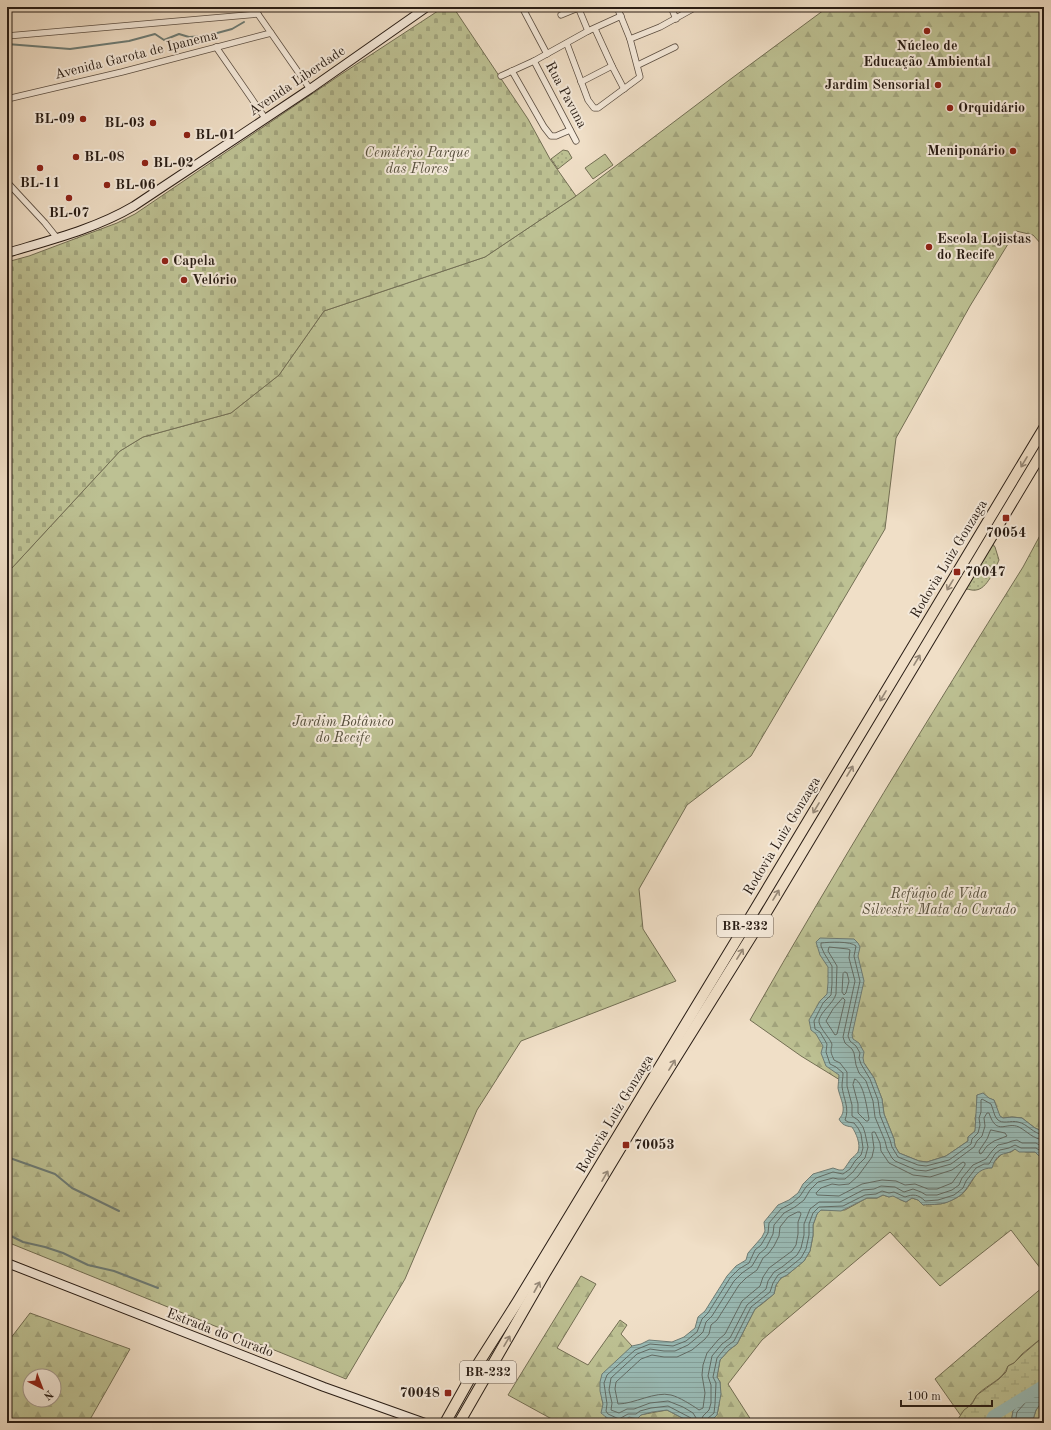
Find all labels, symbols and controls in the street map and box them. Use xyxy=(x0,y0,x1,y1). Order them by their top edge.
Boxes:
marker: Núcleo de Educação Ambiental xyxy=(922,26,932,36)
street label: Avenida Garota de Ipanema xyxy=(53,28,219,82)
place label: Núcleo de Educação Ambiental xyxy=(863,39,991,69)
street label: Avenida Liberdade xyxy=(246,44,348,118)
street label: Rua Pavuna xyxy=(543,59,589,131)
place label: Jardim Sensorial xyxy=(825,78,930,92)
marker: Jardim Sensorial xyxy=(933,80,943,90)
place label: Orquidário xyxy=(958,101,1025,115)
marker: Orquidário xyxy=(945,103,955,113)
place label: BL-09 xyxy=(34,112,75,126)
marker: BL-09 xyxy=(78,114,88,124)
place label: BL-03 xyxy=(104,116,145,130)
marker: BL-03 xyxy=(148,118,158,128)
place label: BL-01 xyxy=(195,128,236,142)
marker: BL-01 xyxy=(182,130,192,140)
place label: Meniponário xyxy=(927,144,1005,158)
park label: Cemitério Parque das Flores xyxy=(365,146,470,176)
marker: Meniponário xyxy=(1008,146,1018,156)
place label: BL-08 xyxy=(84,150,125,164)
marker: BL-08 xyxy=(71,152,81,162)
place label: BL-02 xyxy=(153,156,194,170)
marker: BL-02 xyxy=(140,158,150,168)
marker: BL-11 xyxy=(35,163,45,173)
place label: BL-11 xyxy=(20,176,60,190)
place label: BL-06 xyxy=(115,178,156,192)
marker: BL-06 xyxy=(102,180,112,190)
marker: BL-07 xyxy=(64,193,74,203)
place label: BL-07 xyxy=(49,206,89,220)
place label: Escola Lojistas do Recife xyxy=(937,232,1031,262)
marker: Escola Lojistas do Recife xyxy=(924,242,934,252)
place label: Capela xyxy=(173,254,215,268)
marker: Capela xyxy=(160,256,170,266)
place label: Velório xyxy=(192,273,237,287)
marker: Velório xyxy=(179,275,189,285)
one-way arrow xyxy=(1020,456,1028,467)
street label: Rodovia Luiz Gonzaga xyxy=(908,497,990,621)
marker: 70054 xyxy=(1001,513,1011,523)
place label: 70054 xyxy=(986,526,1026,540)
place label: 70047 xyxy=(965,565,1006,579)
marker: 70047 xyxy=(952,567,962,577)
one-way arrow xyxy=(945,579,953,591)
one-way arrow xyxy=(913,654,921,666)
one-way arrow xyxy=(878,690,886,702)
park label: Jardim Botânico do Recife xyxy=(292,715,394,746)
one-way arrow xyxy=(847,765,855,777)
street label: Rodovia Luiz Gonzaga xyxy=(741,774,823,898)
one-way arrow xyxy=(811,802,819,814)
park label: Refúgio de Vida Silvestre Mata do Curado xyxy=(862,887,1016,917)
one-way arrow xyxy=(773,889,781,901)
road number: BR-232 xyxy=(717,915,773,937)
one-way arrow xyxy=(736,949,744,960)
street label: Rodovia Luiz Gonzaga xyxy=(574,1052,656,1176)
one-way arrow xyxy=(668,1060,676,1071)
place label: 70053 xyxy=(634,1138,675,1152)
marker: 70053 xyxy=(621,1140,631,1150)
one-way arrow xyxy=(601,1171,609,1182)
one-way arrow xyxy=(534,1281,542,1293)
street label: Estrada do Curado xyxy=(165,1306,275,1360)
one-way arrow xyxy=(503,1335,511,1347)
road number: BR-232 xyxy=(460,1361,516,1383)
north arrow xyxy=(22,1368,62,1408)
scale bar xyxy=(901,1382,992,1408)
place label: 70048 xyxy=(399,1386,440,1400)
text: N xyxy=(40,1387,54,1402)
marker: 70048 xyxy=(443,1388,453,1398)
text: 100 m xyxy=(907,1391,941,1403)

